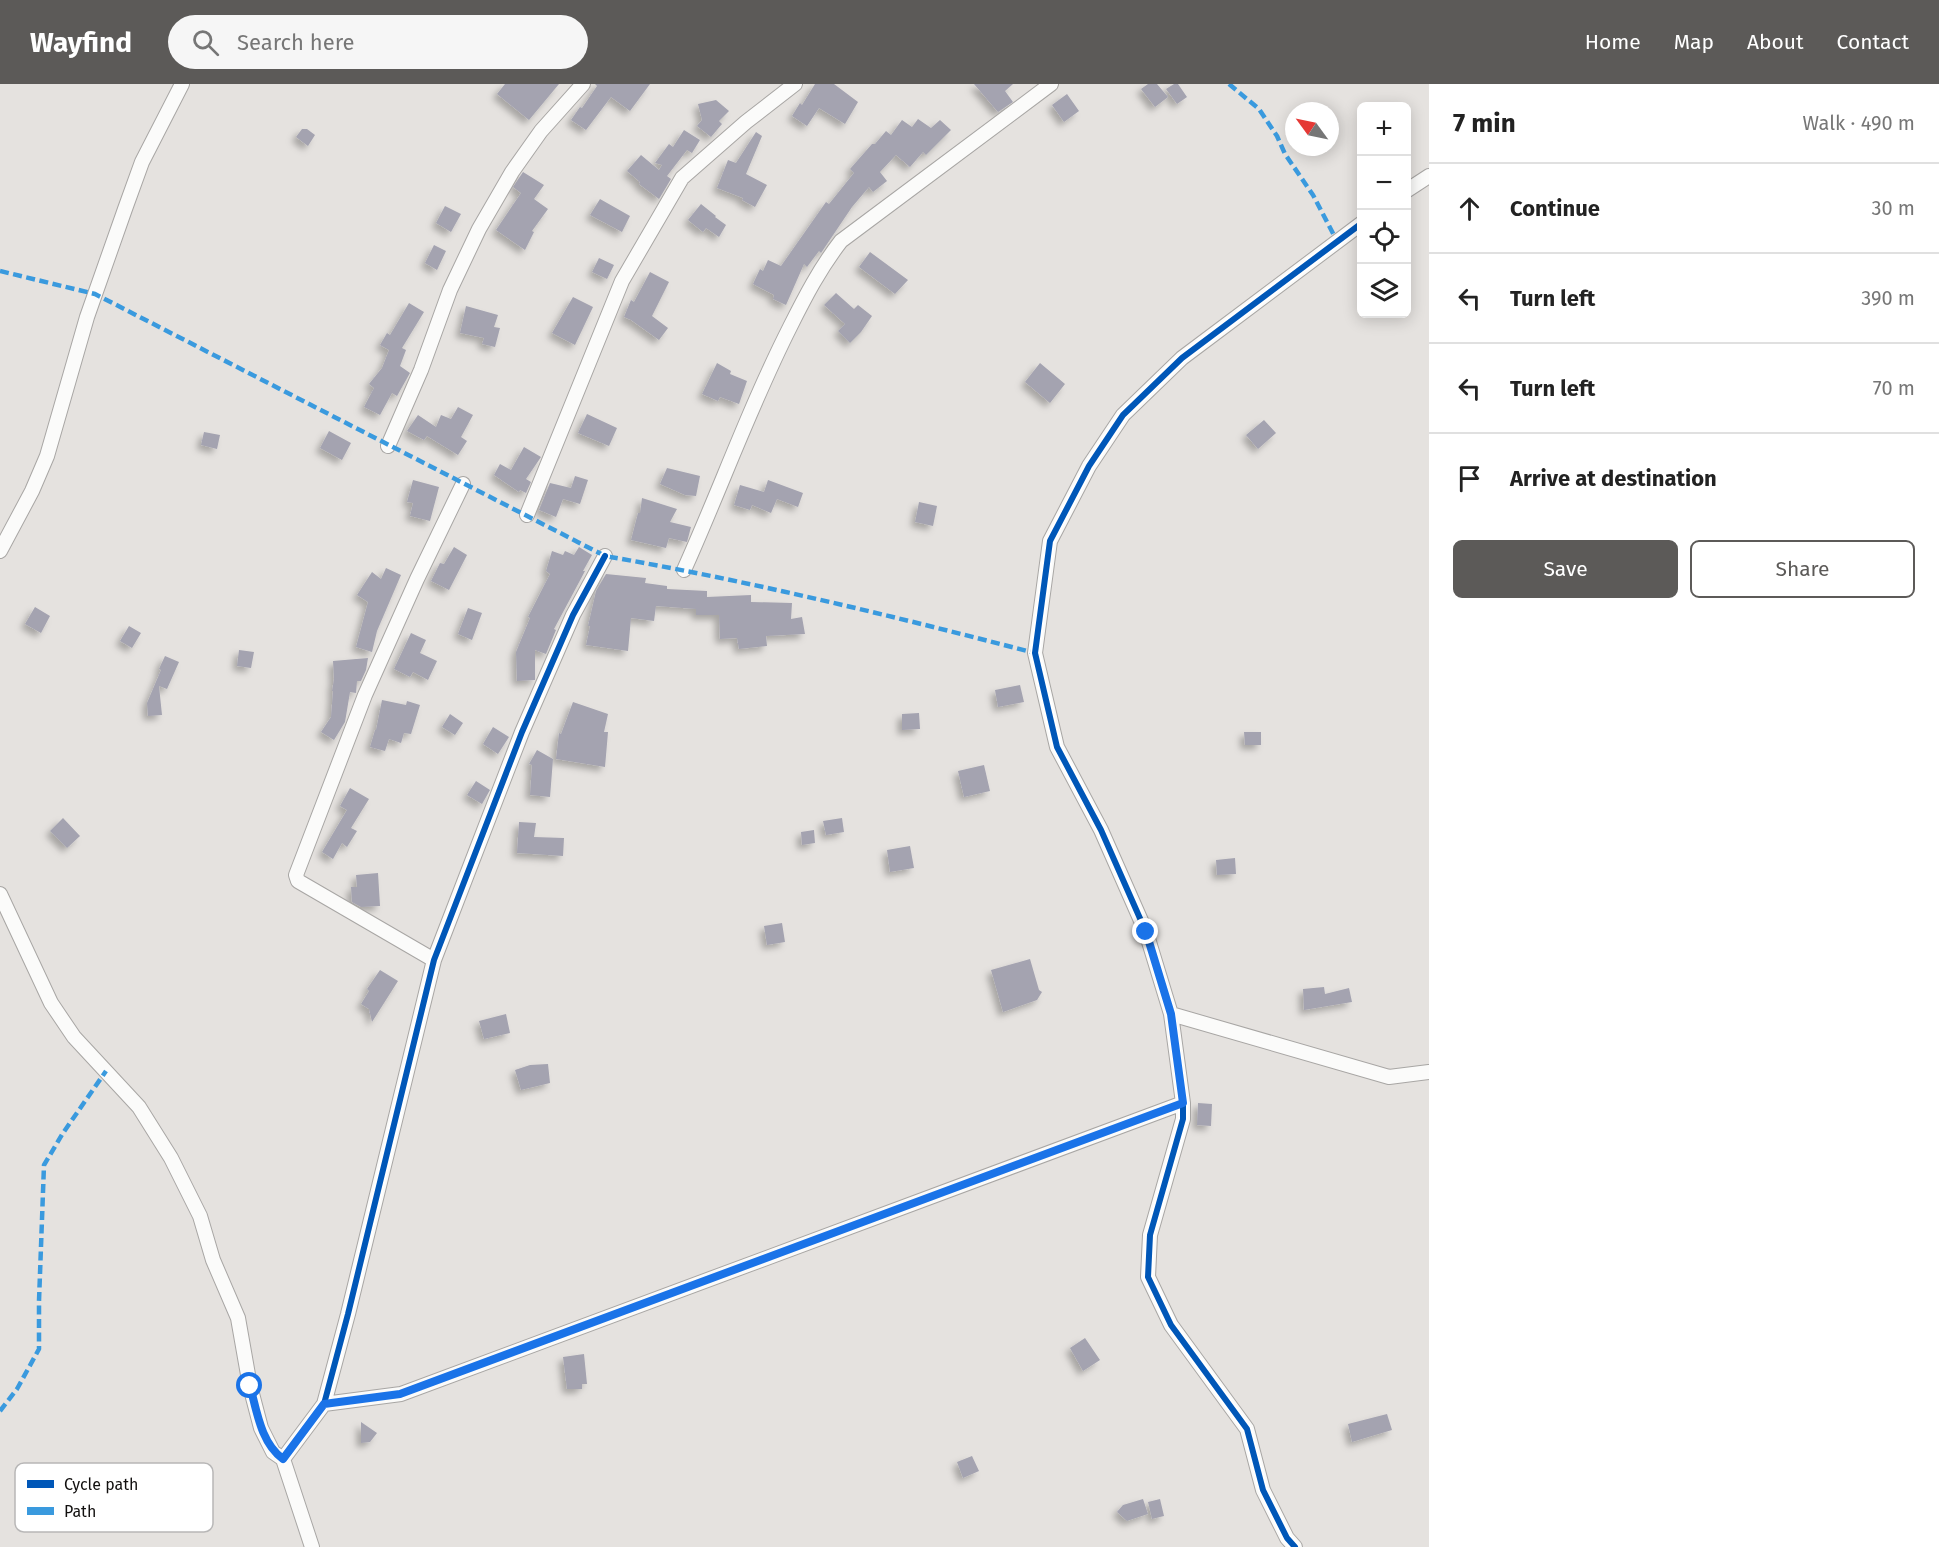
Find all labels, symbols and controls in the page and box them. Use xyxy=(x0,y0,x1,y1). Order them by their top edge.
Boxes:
search box xyxy=(168,15,588,69)
text: Wayfind xyxy=(30,26,132,59)
icon: search xyxy=(189,26,222,59)
text: Search here xyxy=(237,29,355,56)
text: Home xyxy=(1585,29,1641,55)
text: Map xyxy=(1674,29,1714,55)
text: About xyxy=(1747,29,1804,55)
text: Contact xyxy=(1837,29,1909,55)
north arrow xyxy=(1285,102,1339,156)
map controls xyxy=(1357,102,1411,318)
button: + xyxy=(1357,102,1411,156)
text: 7 min xyxy=(1453,108,1516,139)
text: Walk · 490 m xyxy=(1803,111,1915,135)
button: − xyxy=(1357,156,1411,210)
icon: ahead xyxy=(1453,192,1486,225)
text: Continue xyxy=(1510,195,1600,222)
text: 30 m xyxy=(1871,196,1915,220)
button: locate xyxy=(1357,210,1411,264)
button: layers xyxy=(1357,264,1411,318)
icon: left xyxy=(1453,282,1486,315)
text: Turn left xyxy=(1510,285,1595,312)
text: 390 m xyxy=(1861,286,1915,310)
icon: left xyxy=(1453,372,1486,405)
text: Turn left xyxy=(1510,375,1595,402)
text: 70 m xyxy=(1873,376,1915,400)
icon: arrive xyxy=(1453,462,1486,495)
text: Arrive at destination xyxy=(1510,465,1717,492)
button: Save xyxy=(1453,540,1678,598)
button: Share xyxy=(1690,540,1915,598)
route end xyxy=(1132,918,1158,944)
route start xyxy=(236,1372,262,1398)
legend xyxy=(15,1463,213,1532)
text: Cycle path xyxy=(64,1475,138,1494)
text: Path xyxy=(64,1502,96,1521)

